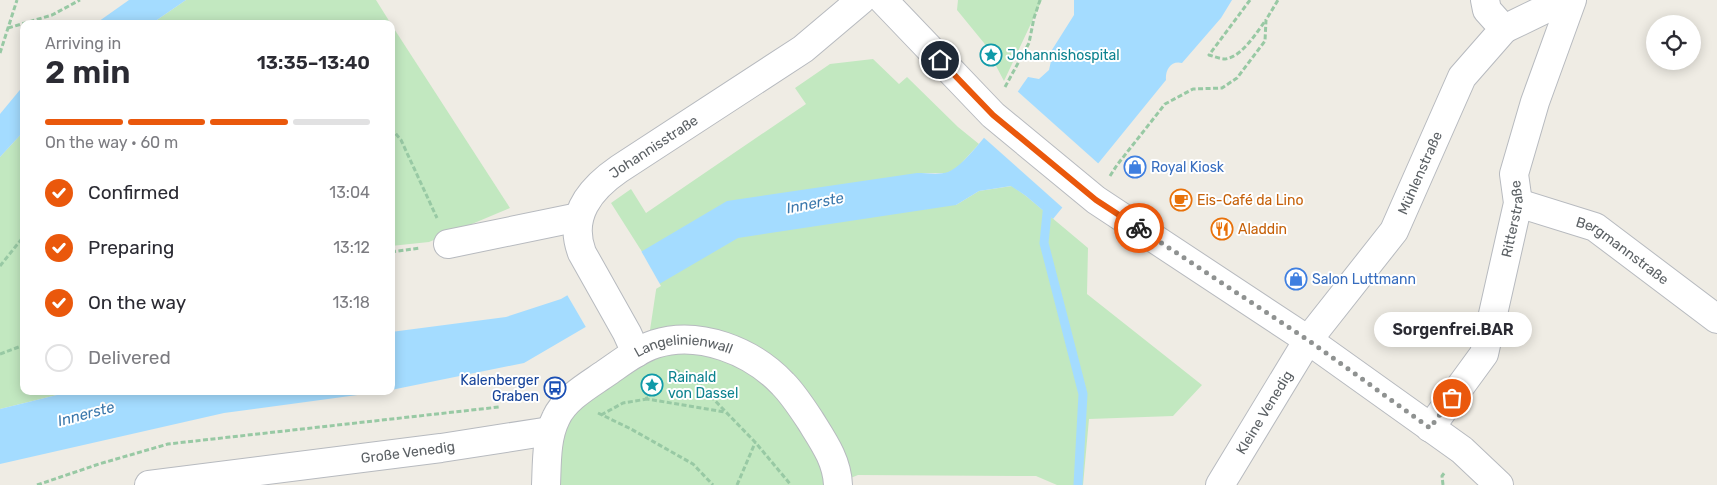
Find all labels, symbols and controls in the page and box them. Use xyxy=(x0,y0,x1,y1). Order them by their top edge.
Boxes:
map controls xyxy=(1646,15,1701,70)
button: locate xyxy=(1646,15,1701,70)
text: Arriving in xyxy=(45,34,121,53)
pin xyxy=(919,39,961,81)
place icon: Johannishospital xyxy=(979,43,1003,67)
icon: home xyxy=(926,46,954,74)
place label: Johannishospital xyxy=(1007,47,1120,64)
text: 13:35–13:40 xyxy=(257,51,370,74)
text: 2 min xyxy=(45,53,130,91)
street label: Johannisstraße xyxy=(606,111,701,182)
street label: Mühlenstraße xyxy=(1394,128,1446,217)
text: On the way · 60 m xyxy=(45,133,178,152)
shop icon: Royal Kiosk xyxy=(1123,155,1147,179)
place label: Royal Kiosk xyxy=(1151,159,1225,176)
icon: check xyxy=(45,179,73,207)
street label: Ritterstraße xyxy=(1497,179,1527,259)
text: Confirmed xyxy=(88,181,179,204)
text: 13:04 xyxy=(329,183,370,202)
water label: Innerste xyxy=(785,188,846,217)
cafe icon: Eis-Café da Lino xyxy=(1169,188,1193,212)
place label: Eis-Café da Lino xyxy=(1197,192,1303,209)
courier xyxy=(1114,203,1164,253)
street label: Bergmannstraße xyxy=(1574,213,1672,288)
icon: bike xyxy=(1125,214,1153,242)
restaurant icon: Aladdin xyxy=(1210,217,1234,241)
place label: Aladdin xyxy=(1238,221,1287,238)
icon: check xyxy=(45,234,73,262)
text: Preparing xyxy=(88,236,174,259)
text: 13:12 xyxy=(333,238,370,257)
shop icon: Salon Luttmann xyxy=(1284,267,1308,291)
place label: Salon Luttmann xyxy=(1312,271,1416,288)
icon: check xyxy=(45,289,73,317)
text: On the way xyxy=(88,291,186,314)
text: 13:18 xyxy=(332,293,370,312)
callout: Sorgenfrei.BAR xyxy=(1373,313,1531,348)
text: Sorgenfrei.BAR xyxy=(1392,320,1514,339)
street label: Langelinienwall xyxy=(631,331,735,361)
text: Delivered xyxy=(88,346,171,369)
street label: Kleine Venedig xyxy=(1232,367,1296,457)
place label: Rainald von Dassel xyxy=(668,369,738,402)
place label: Kalenberger Graben xyxy=(460,372,540,405)
place icon: Rainald von Dassel xyxy=(640,373,664,397)
bus stop icon: Kalenberger Graben xyxy=(543,376,567,400)
pin xyxy=(1431,377,1473,419)
icon: bag xyxy=(1438,384,1466,412)
water label: Innerste xyxy=(56,398,117,430)
street label: Große Venedig xyxy=(360,437,456,467)

